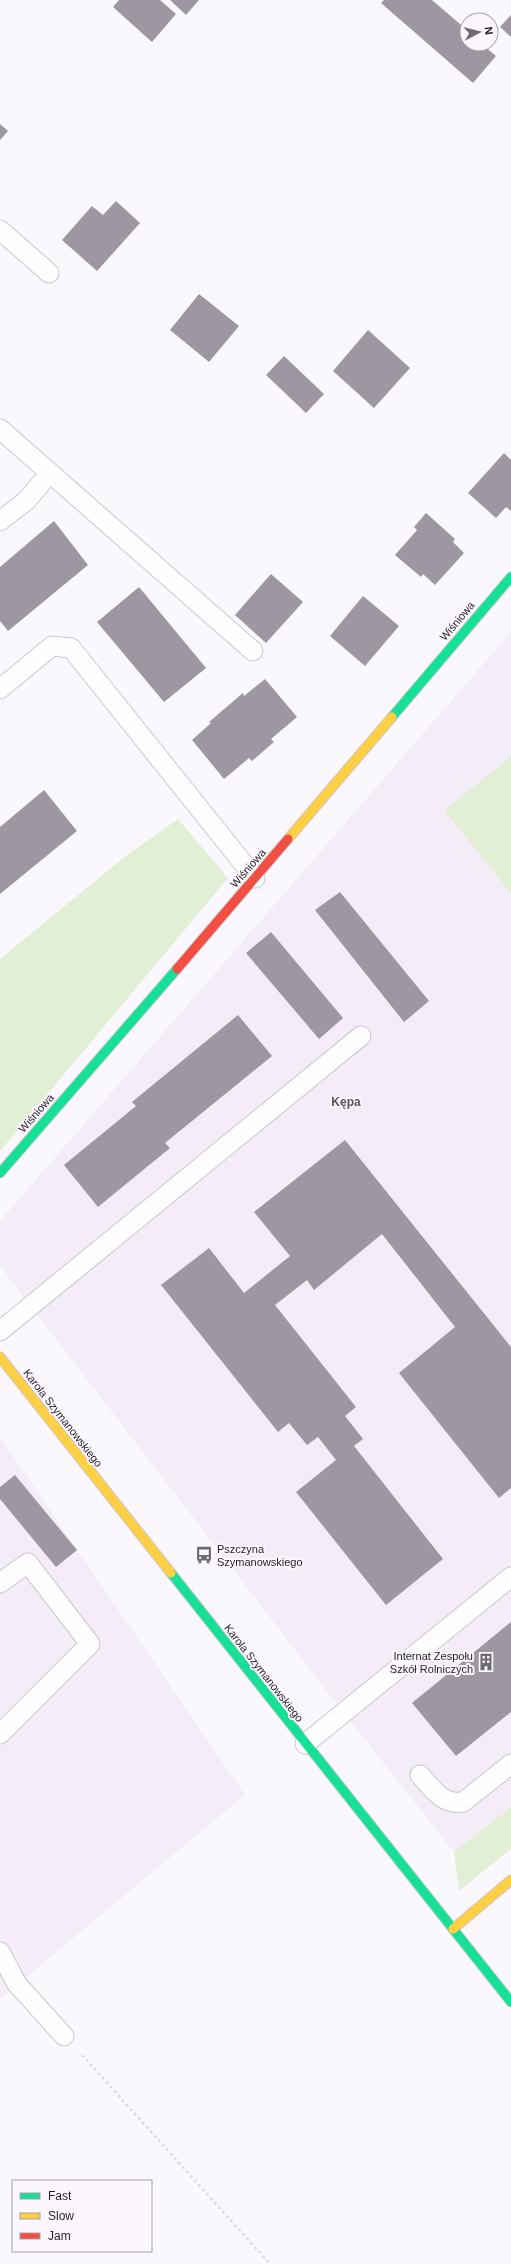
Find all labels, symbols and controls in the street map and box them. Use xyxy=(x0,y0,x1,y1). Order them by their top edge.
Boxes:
north arrow xyxy=(459,12,499,52)
text: N xyxy=(482,26,495,36)
street label: Wiśniowa xyxy=(437,598,477,643)
street label: Wiśniowa xyxy=(228,846,269,890)
street label: Wiśniowa xyxy=(16,1091,57,1135)
district label: Kępa xyxy=(331,1095,361,1109)
street label: Karola Szymanowskiego xyxy=(21,1367,105,1469)
place label: Pszczyna Szymanowskiego xyxy=(217,1543,303,1568)
bus stop icon: Pszczyna Szymanowskiego xyxy=(194,1545,214,1565)
street label: Karola Szymanowskiego xyxy=(222,1622,306,1724)
place label: Internat Zespołu Szkół Rolniczych xyxy=(390,1650,473,1675)
building icon: Internat Zespołu Szkół Rolniczych xyxy=(476,1652,496,1672)
legend xyxy=(12,2180,152,2252)
text: Fast xyxy=(48,2189,72,2203)
text: Slow xyxy=(48,2209,74,2223)
text: Jam xyxy=(48,2229,71,2243)

